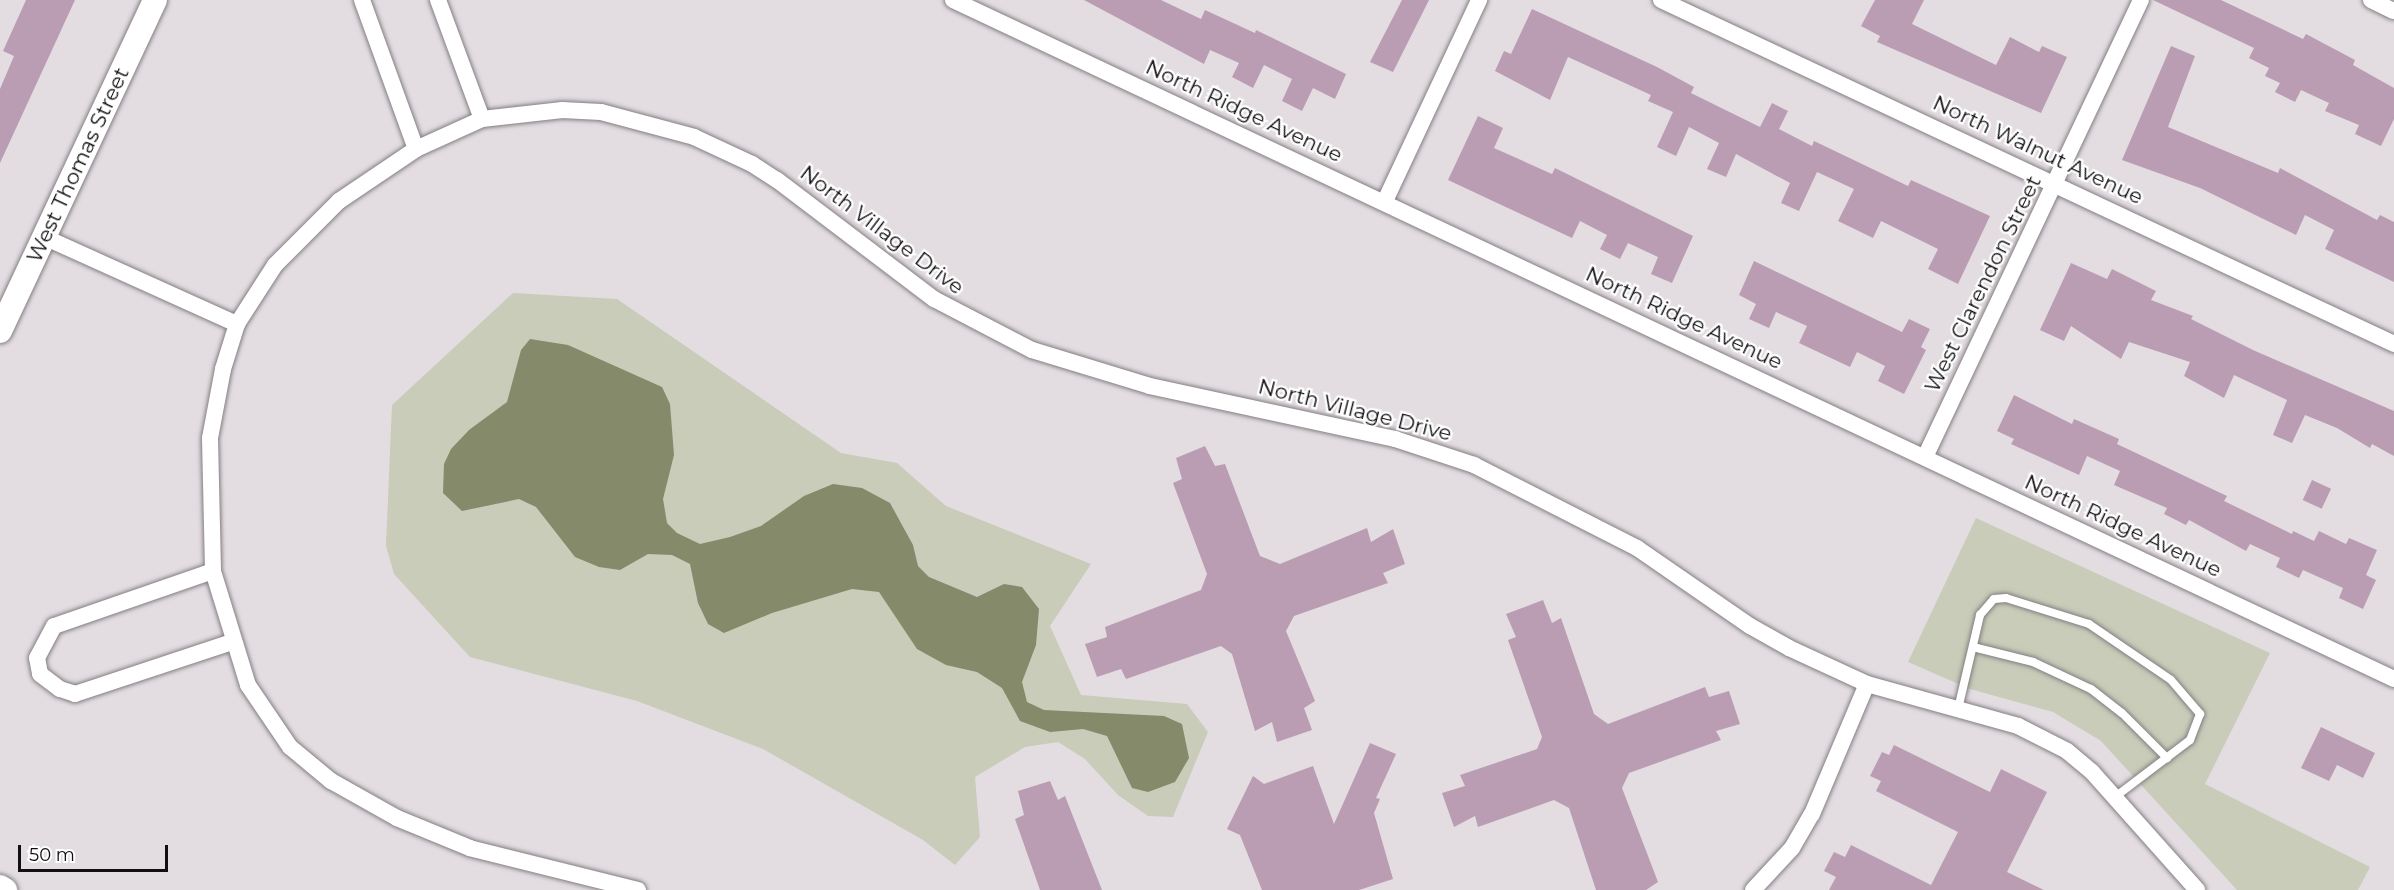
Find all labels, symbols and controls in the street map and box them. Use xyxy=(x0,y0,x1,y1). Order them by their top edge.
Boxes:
street label: North Ridge Avenue xyxy=(1142,54,1346,168)
street label: West Thomas Street xyxy=(22,63,134,267)
street label: North Walnut Avenue xyxy=(1929,90,2147,210)
street label: North Village Drive xyxy=(795,160,969,300)
street label: West Clarendon Street xyxy=(1920,172,2046,396)
street label: North Ridge Avenue xyxy=(1582,261,1786,375)
street label: North Village Drive xyxy=(1256,374,1454,446)
street label: North Ridge Avenue xyxy=(2021,469,2225,583)
scale bar xyxy=(21,833,171,871)
text: 50 m xyxy=(29,844,75,866)

